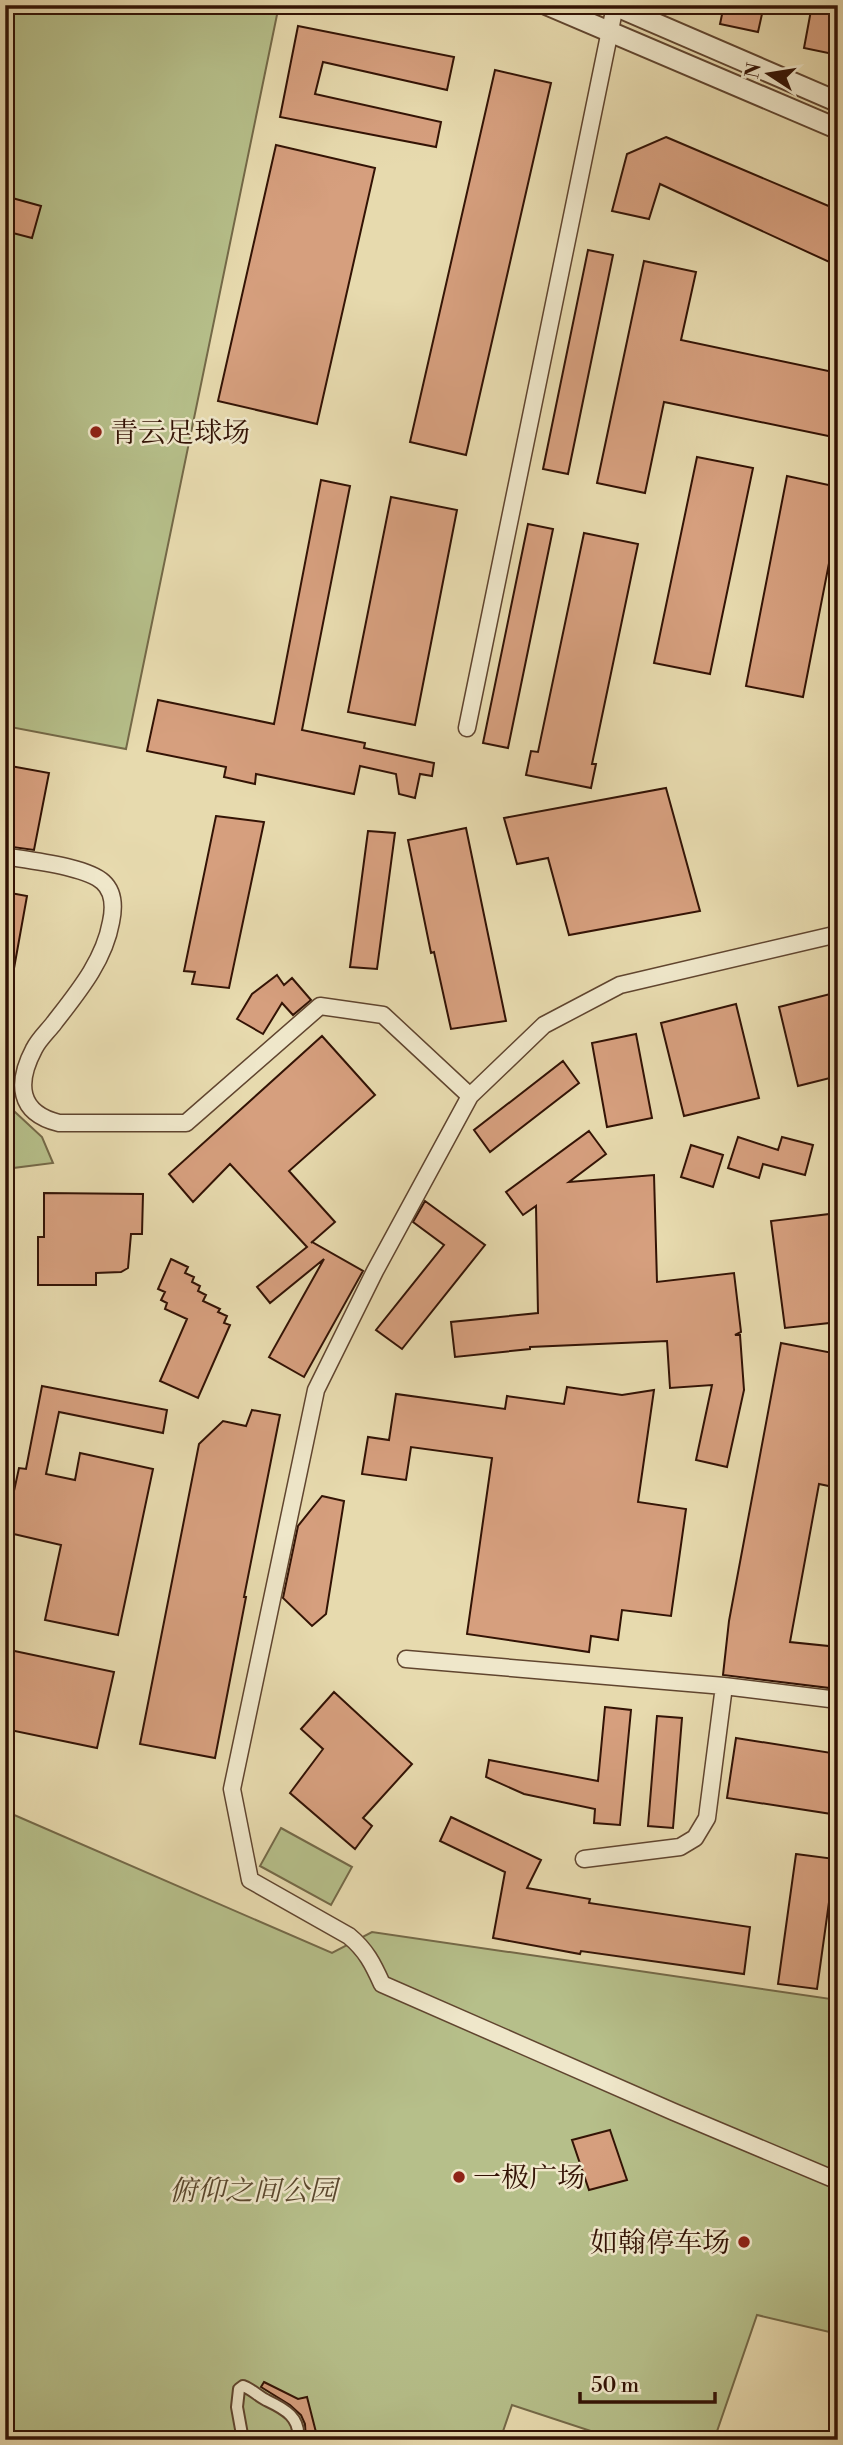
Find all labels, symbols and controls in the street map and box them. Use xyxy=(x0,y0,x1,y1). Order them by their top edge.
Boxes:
north arrow xyxy=(734,38,804,108)
text: N xyxy=(740,61,767,81)
place label: 青云足球场 xyxy=(110,416,250,451)
marker: 青云足球场 xyxy=(88,424,104,440)
place label: 一极广场 xyxy=(473,2161,585,2196)
marker: 一极广场 xyxy=(451,2169,467,2185)
park label: 俯仰之间公园 xyxy=(169,2174,341,2209)
place label: 如翰停车场 xyxy=(590,2226,730,2261)
marker: 如翰停车场 xyxy=(736,2234,752,2250)
scale bar xyxy=(580,2361,715,2405)
text: 50 m xyxy=(591,2373,639,2399)

